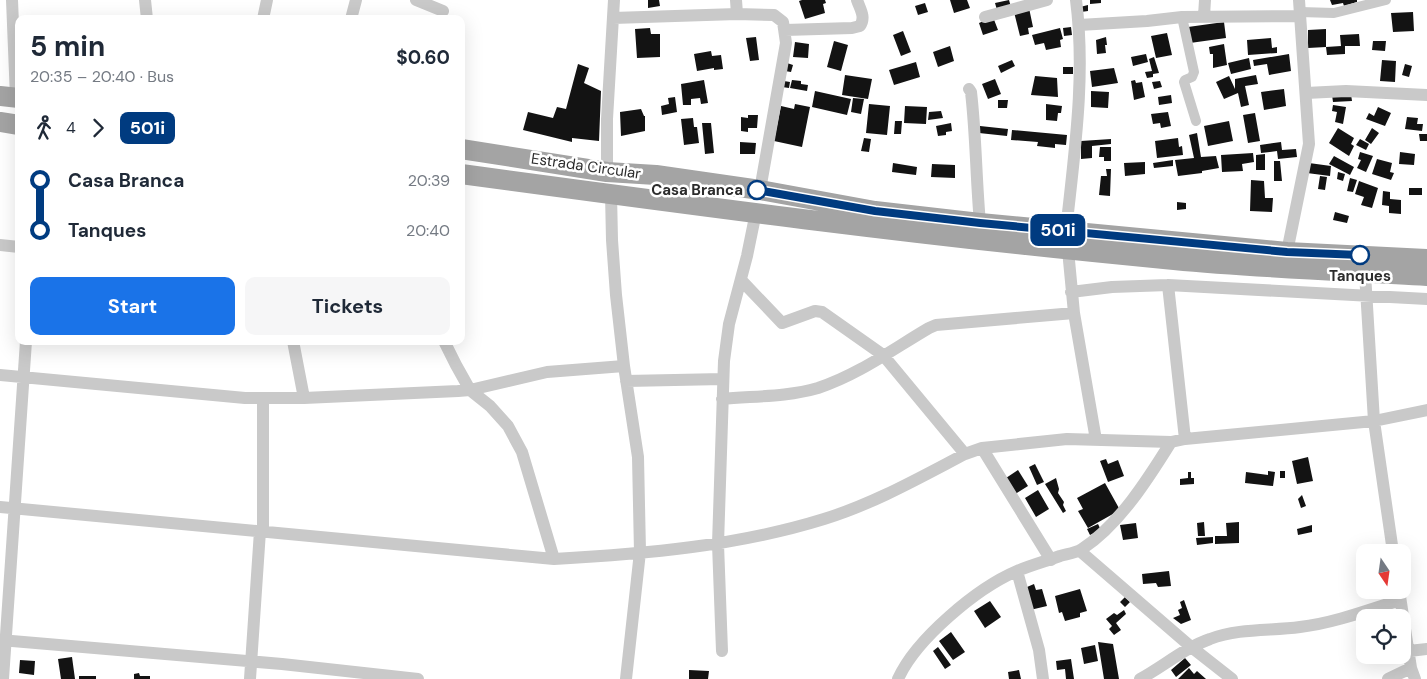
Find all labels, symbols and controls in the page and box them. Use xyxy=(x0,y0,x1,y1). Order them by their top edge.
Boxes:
text: 5 min xyxy=(30,28,105,65)
text: $0.60 xyxy=(396,45,450,70)
text: 20:35 – 20:40 · Bus xyxy=(30,66,174,87)
icon: walk xyxy=(30,114,58,142)
icon: forward xyxy=(84,114,112,142)
text: 501i xyxy=(130,116,165,140)
text: 4 xyxy=(66,117,76,138)
street label: Estrada Circular xyxy=(530,148,643,184)
text: Casa Branca xyxy=(68,168,184,193)
text: 20:39 xyxy=(408,170,450,191)
place label: Casa Branca xyxy=(651,180,743,200)
marker: Casa Branca xyxy=(747,180,767,200)
line badge: 501i xyxy=(1023,214,1093,246)
text: Tanques xyxy=(68,218,146,243)
text: 501i xyxy=(1040,218,1076,242)
text: 20:40 xyxy=(406,220,450,241)
marker: Tanques xyxy=(1350,245,1370,265)
place label: Tanques xyxy=(1329,266,1391,286)
button: Start xyxy=(30,277,235,335)
button: Tickets xyxy=(245,277,450,335)
north arrow xyxy=(1356,544,1411,599)
map controls xyxy=(1356,544,1411,664)
button: locate xyxy=(1356,609,1411,664)

